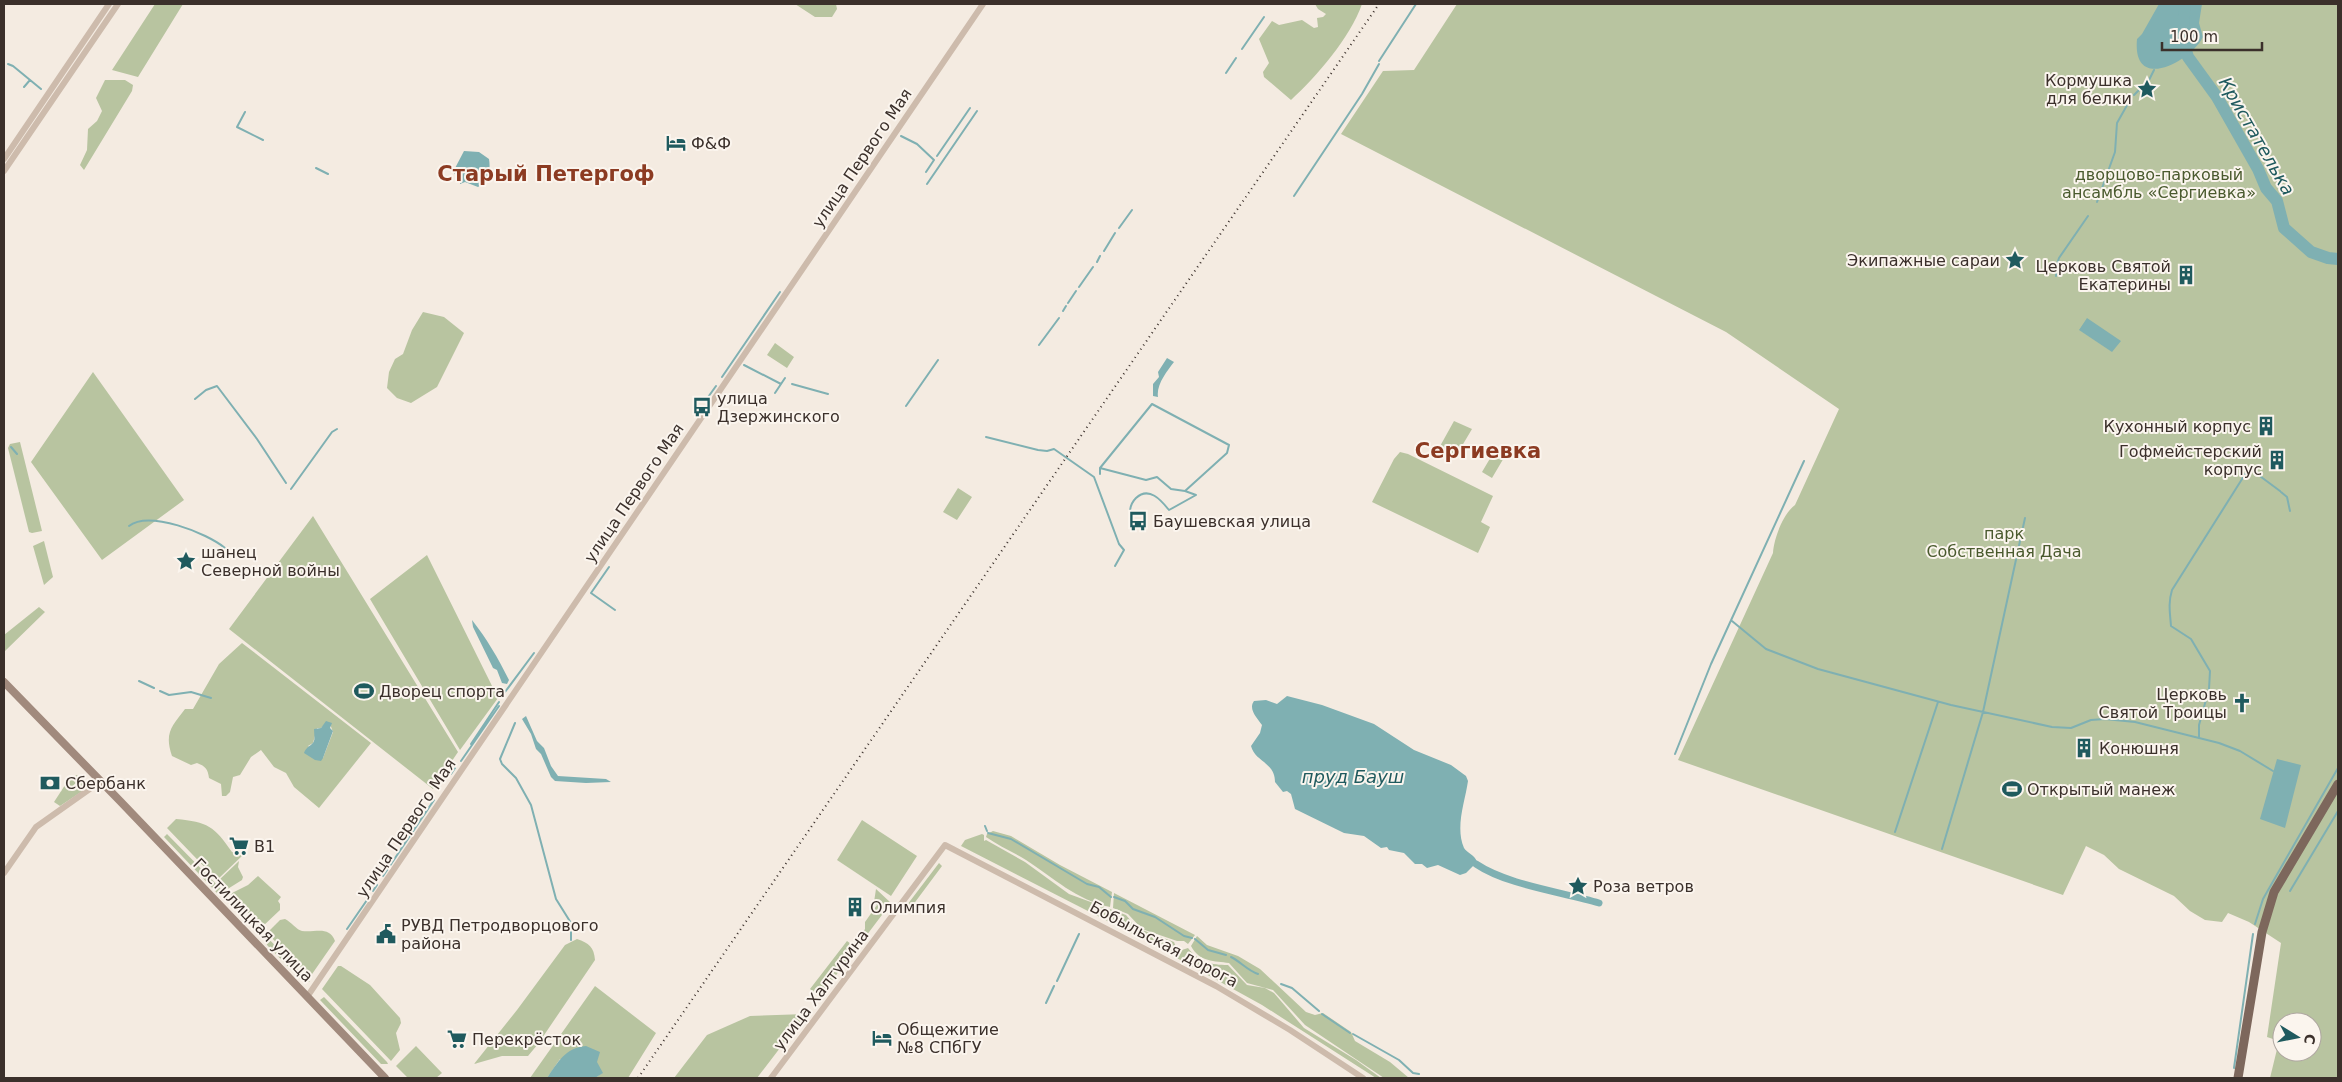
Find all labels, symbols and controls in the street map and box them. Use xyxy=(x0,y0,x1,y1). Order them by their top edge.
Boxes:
scale bar xyxy=(2162,20,2262,52)
text: 100 m xyxy=(2170,28,2218,46)
place label: Кормушка для белки xyxy=(2045,71,2132,108)
water label: Кристателька xyxy=(2215,73,2299,199)
place icon: Кормушка для белки xyxy=(2136,78,2158,100)
street label: улица Первого Мая xyxy=(808,85,916,231)
hotel icon: Ф&Ф xyxy=(665,132,687,154)
place label: Ф&Ф xyxy=(691,134,731,153)
district label: Старый Петергоф xyxy=(437,162,655,186)
park label: дворцово-парковый ансамбль «Сергиевка» xyxy=(2062,165,2256,202)
place icon: Экипажные сараи xyxy=(2004,249,2026,271)
place label: Экипажные сараи xyxy=(1847,251,2000,270)
place label: Церковь Святой Екатерины xyxy=(2035,257,2171,294)
building icon: Церковь Святой Екатерины xyxy=(2175,264,2197,286)
place label: улица Дзержинского xyxy=(717,389,840,426)
bus stop icon: улица Дзержинского xyxy=(691,396,713,418)
building icon: Кухонный корпус xyxy=(2255,415,2277,437)
place label: Кухонный корпус xyxy=(2104,417,2251,436)
street label: улица Первого Мая xyxy=(580,420,688,566)
district label: Сергиевка xyxy=(1415,439,1541,463)
place label: Гофмейстерский корпус xyxy=(2119,442,2262,479)
building icon: Гофмейстерский корпус xyxy=(2266,449,2288,471)
bus stop icon: Баушевская улица xyxy=(1127,510,1149,532)
place label: Баушевская улица xyxy=(1153,512,1311,531)
park label: парк Собственная Дача xyxy=(1926,524,2082,561)
place label: шанец Северной войны xyxy=(201,543,340,580)
place icon: шанец Северной войны xyxy=(175,550,197,572)
sports icon: Дворец спорта xyxy=(353,680,375,702)
place label: Дворец спорта xyxy=(379,682,505,701)
place label: Церковь Святой Троицы xyxy=(2099,685,2227,722)
church icon: Церковь Святой Троицы xyxy=(2231,692,2253,714)
building icon: Конюшня xyxy=(2073,737,2095,759)
place label: Конюшня xyxy=(2099,739,2179,758)
street label: улица Первого Мая xyxy=(352,755,460,901)
water label: пруд Бауш xyxy=(1302,766,1404,787)
bank icon: Сбербанк xyxy=(39,772,61,794)
place label: Сбербанк xyxy=(65,774,146,793)
sports icon: Открытый манеж xyxy=(2001,778,2023,800)
place label: Открытый манеж xyxy=(2027,780,2175,799)
supermarket icon: В1 xyxy=(228,835,250,857)
place label: В1 xyxy=(254,837,275,856)
street label: Гостилицкая улица xyxy=(189,854,317,986)
place icon: Роза ветров xyxy=(1567,875,1589,897)
place label: Роза ветров xyxy=(1593,877,1694,896)
building icon: Олимпия xyxy=(844,896,866,918)
street label: Бобыльская дорога xyxy=(1087,897,1241,991)
place label: Олимпия xyxy=(870,898,946,917)
place label: РУВД Петродворцового района xyxy=(401,916,599,953)
public building icon: РУВД Петродворцового района xyxy=(375,923,397,945)
street label: улица Халтурина xyxy=(769,926,873,1054)
north arrow xyxy=(2272,1012,2322,1062)
place label: Общежитие №8 СПбГУ xyxy=(897,1020,999,1057)
hotel icon: Общежитие №8 СПбГУ xyxy=(871,1027,893,1049)
supermarket icon: Перекрёсток xyxy=(446,1028,468,1050)
place label: Перекрёсток xyxy=(472,1030,581,1049)
text: С xyxy=(2301,1033,2319,1046)

